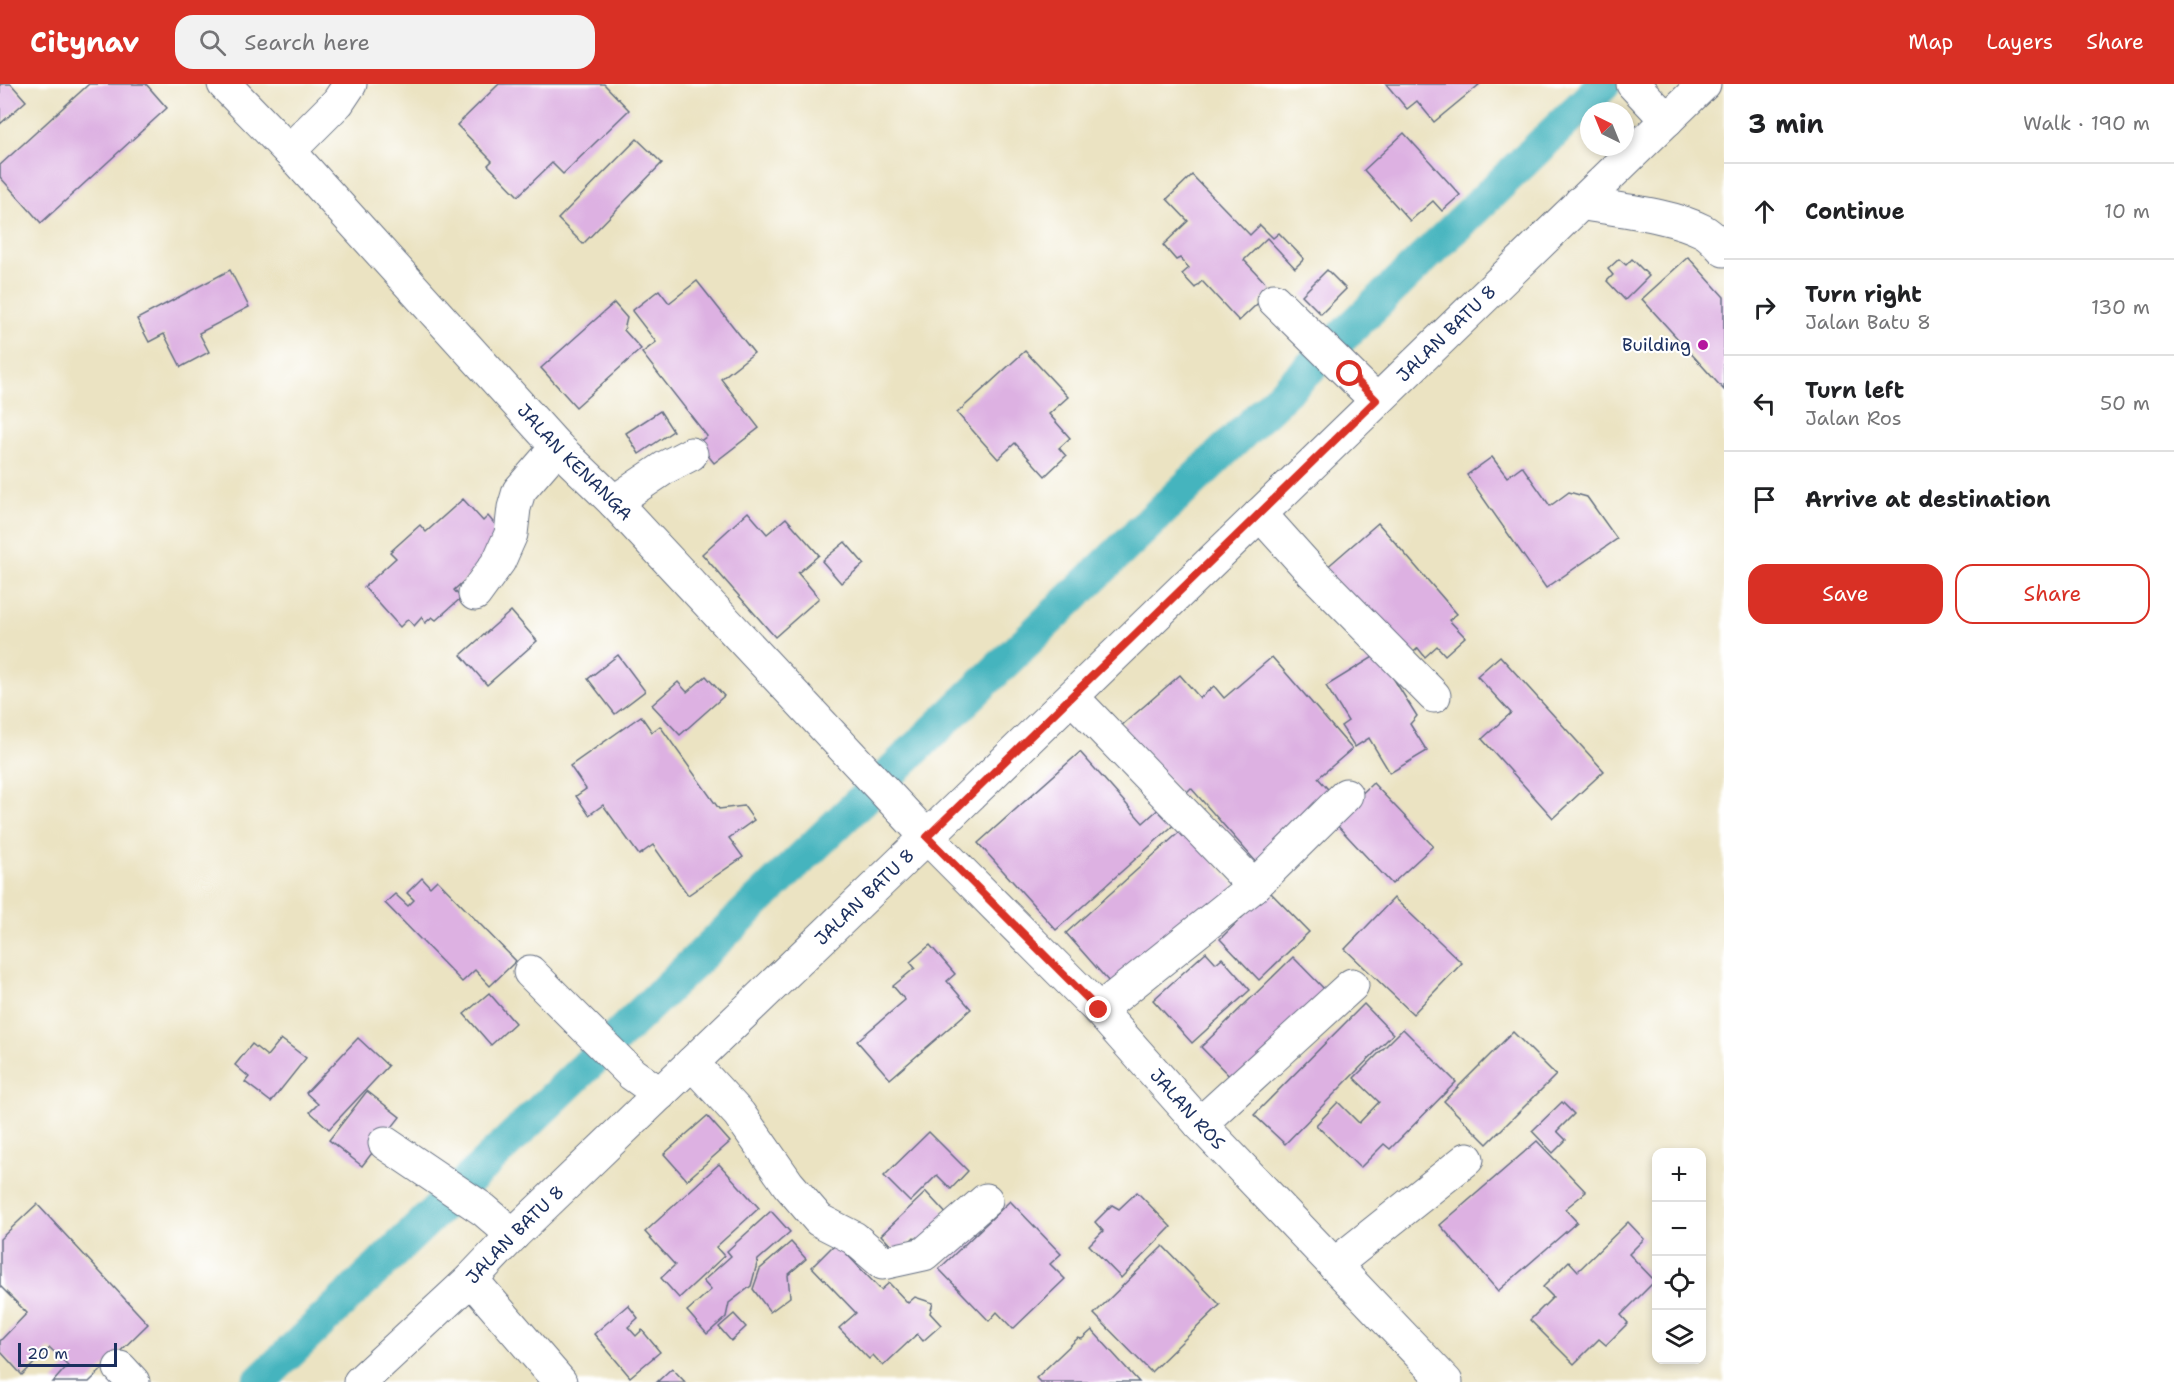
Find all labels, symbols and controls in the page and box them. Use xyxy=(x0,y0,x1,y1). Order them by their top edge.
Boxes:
search box xyxy=(175,15,595,69)
text: Citynav xyxy=(30,23,139,61)
icon: search xyxy=(196,26,229,59)
text: Search here xyxy=(244,28,370,57)
text: Map xyxy=(1908,28,1953,56)
text: Layers xyxy=(1986,28,2053,56)
text: Share xyxy=(2086,28,2144,56)
north arrow xyxy=(1580,102,1634,156)
text: 3 min xyxy=(1748,106,1824,141)
text: Walk · 190 m xyxy=(2023,110,2150,136)
icon: ahead xyxy=(1748,195,1781,228)
text: Continue xyxy=(1805,197,1905,226)
text: 10 m xyxy=(2104,198,2150,224)
street label: JALAN BATU 8 xyxy=(1391,280,1502,387)
text: Turn right xyxy=(1805,280,1922,309)
icon: right xyxy=(1748,291,1781,324)
text: 130 m xyxy=(2091,294,2150,320)
text: Jalan Batu 8 xyxy=(1805,309,1931,335)
place label: Building xyxy=(1622,333,1691,357)
marker: Building xyxy=(1696,338,1710,352)
route start xyxy=(1336,360,1362,386)
text: Turn left xyxy=(1805,376,1904,405)
icon: left xyxy=(1748,387,1781,420)
text: 50 m xyxy=(2100,390,2150,416)
street label: JALAN KENANGA xyxy=(512,399,638,526)
text: Jalan Ros xyxy=(1805,405,1902,431)
icon: arrive xyxy=(1748,483,1781,516)
text: Arrive at destination xyxy=(1805,485,2051,514)
button: Save xyxy=(1748,564,1943,624)
button: Share xyxy=(1955,564,2150,624)
street label: JALAN BATU 8 xyxy=(809,843,920,951)
route end xyxy=(1085,996,1111,1022)
street label: JALAN ROS xyxy=(1144,1063,1230,1155)
map controls xyxy=(1652,1148,1706,1364)
button: + xyxy=(1652,1148,1706,1202)
street label: JALAN BATU 8 xyxy=(461,1180,569,1289)
button: − xyxy=(1652,1202,1706,1256)
button: locate xyxy=(1652,1256,1706,1310)
button: layers xyxy=(1652,1310,1706,1364)
scale bar xyxy=(18,1340,117,1368)
text: 20 m xyxy=(27,1343,68,1364)

